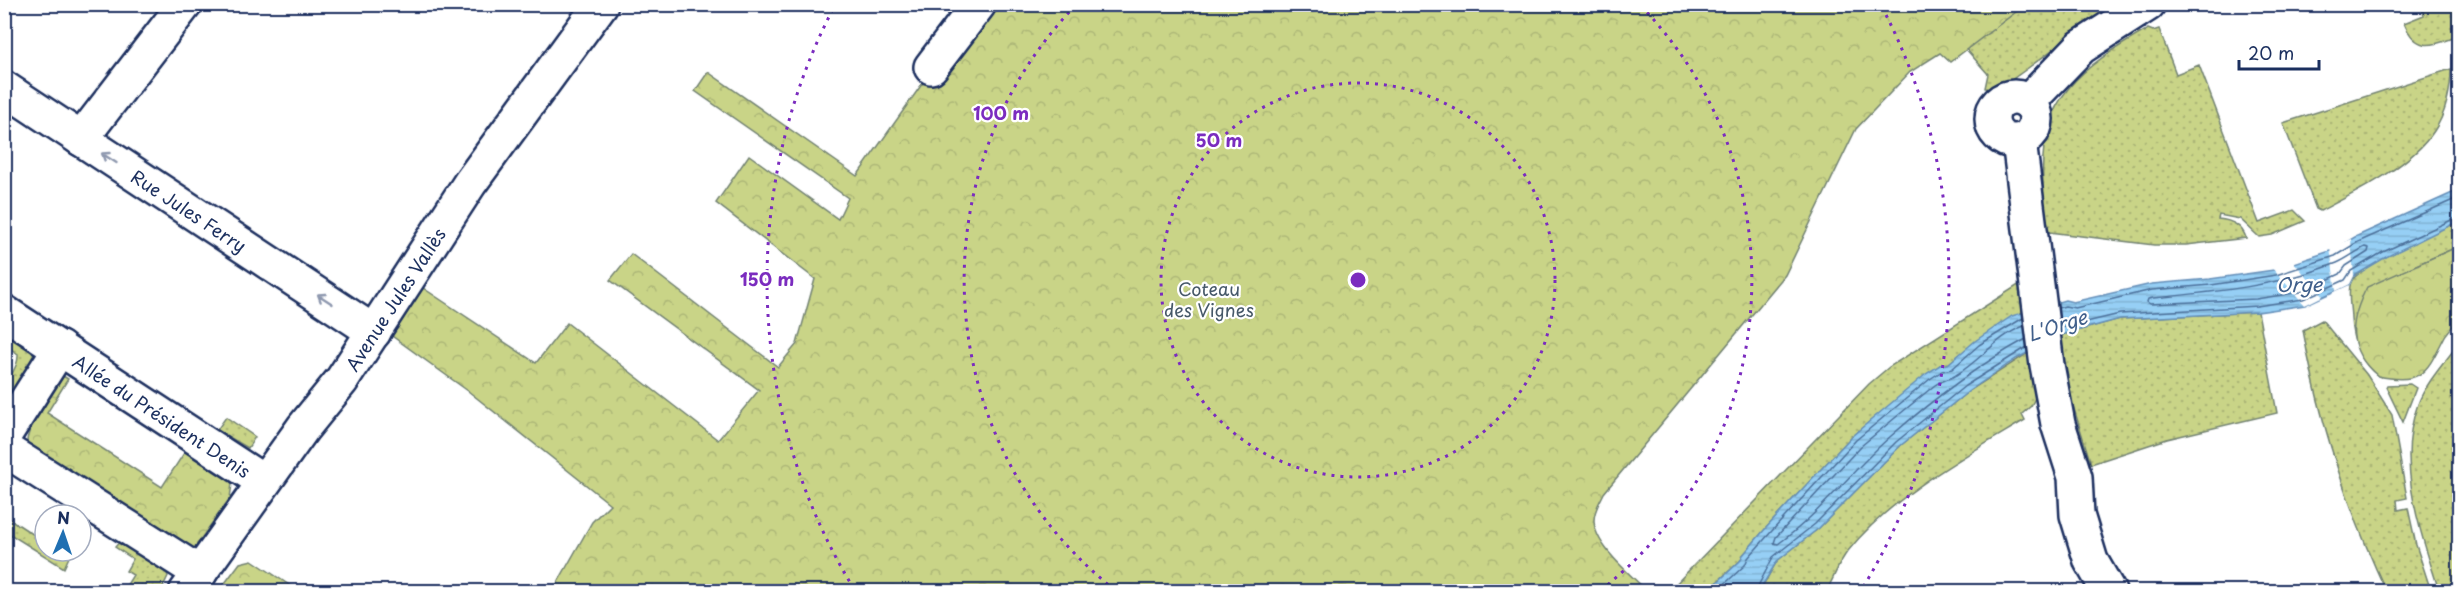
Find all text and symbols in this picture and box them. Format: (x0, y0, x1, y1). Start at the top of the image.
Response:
scale bar (2239, 33, 2318, 71)
text: 20 m (2248, 39, 2294, 66)
text: 100 m (973, 99, 1029, 126)
text: 50 m (1196, 126, 1242, 153)
one-way arrow (101, 151, 118, 164)
street label: Rue Jules Ferry (126, 162, 252, 258)
street label: Avenue Jules Vallès (338, 222, 451, 376)
text: 150 m (740, 265, 794, 292)
water label: Orge (2276, 269, 2323, 299)
centre of rings (1348, 270, 1368, 290)
park label: Coteau des Vignes (1164, 275, 1254, 323)
one-way arrow (317, 293, 334, 305)
water label: L'Orge (2023, 301, 2092, 349)
street label: Allée du Président Denis (68, 347, 256, 483)
north arrow (33, 503, 93, 563)
text: N (57, 505, 70, 529)

